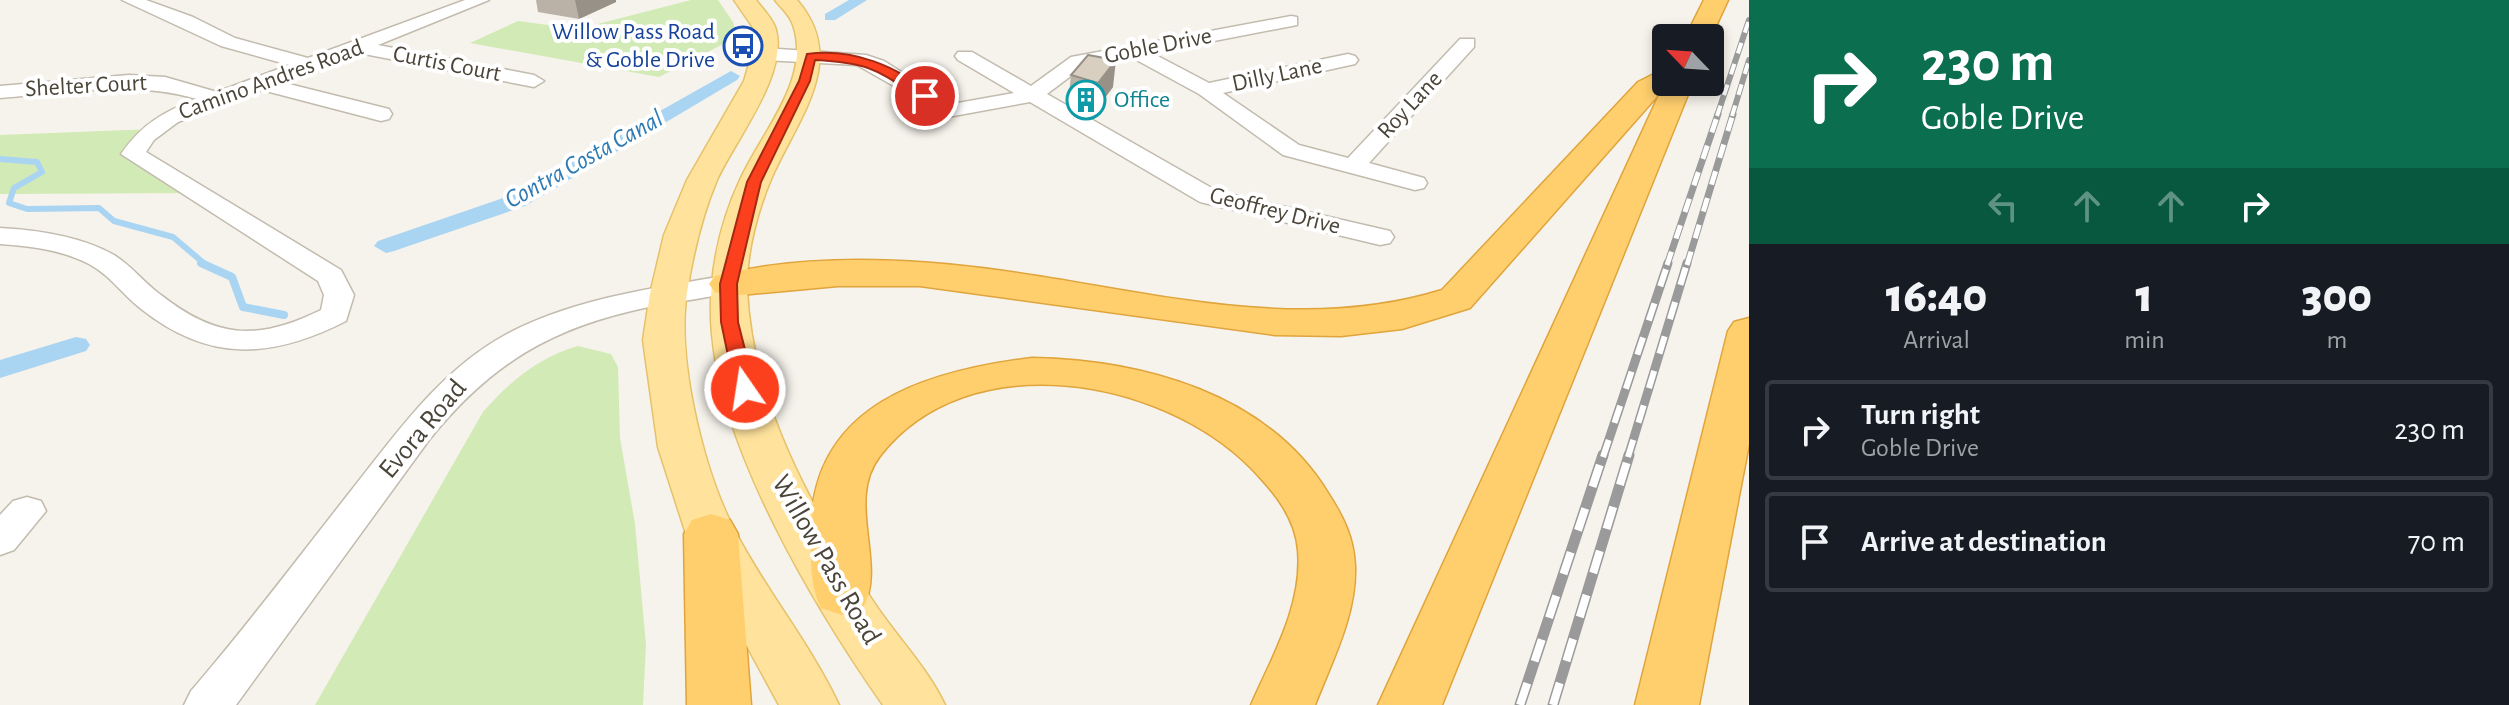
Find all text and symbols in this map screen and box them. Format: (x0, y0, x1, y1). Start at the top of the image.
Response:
place label: Willow Pass Road & Goble Drive (552, 20, 715, 72)
street label: Goble Drive (1102, 24, 1214, 68)
north arrow (1652, 24, 1724, 96)
map controls (1652, 24, 1724, 96)
bus stop icon: Willow Pass Road & Goble Drive (722, 25, 764, 67)
icon: right (1789, 32, 1893, 136)
street label: Camino Andres Road (176, 35, 366, 125)
text: 230 m (1921, 35, 2054, 91)
street label: Curtis Court (391, 42, 503, 86)
street label: Dilly Lane (1230, 54, 1324, 96)
pin (891, 62, 959, 130)
street label: Roy Lane (1373, 67, 1447, 143)
street label: Shelter Court (25, 71, 148, 101)
icon: arrive (903, 74, 947, 118)
building icon: Office (1065, 79, 1107, 121)
place label: Office (1114, 88, 1170, 112)
text: Goble Drive (1921, 100, 2084, 136)
water label: Contra Costa Canal (501, 105, 667, 213)
street label: Geoffrey Drive (1207, 183, 1343, 239)
icon: left (1981, 184, 2025, 228)
icon: ahead (2065, 184, 2109, 228)
icon: ahead (2149, 184, 2193, 228)
icon: right (2233, 184, 2277, 228)
text: 16:40 (1886, 273, 1987, 321)
text: 1 (2136, 273, 2153, 321)
text: 300 (2301, 273, 2372, 321)
text: Arrival (1903, 327, 1970, 353)
text: min (2124, 327, 2165, 353)
text: m (2326, 327, 2347, 353)
position arrow (703, 347, 787, 431)
street label: Evora Road (374, 374, 472, 484)
text: Turn right (1861, 400, 1980, 430)
icon: right (1793, 408, 1837, 452)
text: 230 m (2394, 415, 2465, 445)
text: Goble Drive (1861, 435, 1979, 461)
street label: Willow Pass Road (766, 471, 886, 649)
icon: arrive (1793, 520, 1837, 564)
text: Arrive at destination (1861, 527, 2107, 557)
text: 70 m (2408, 527, 2465, 557)

